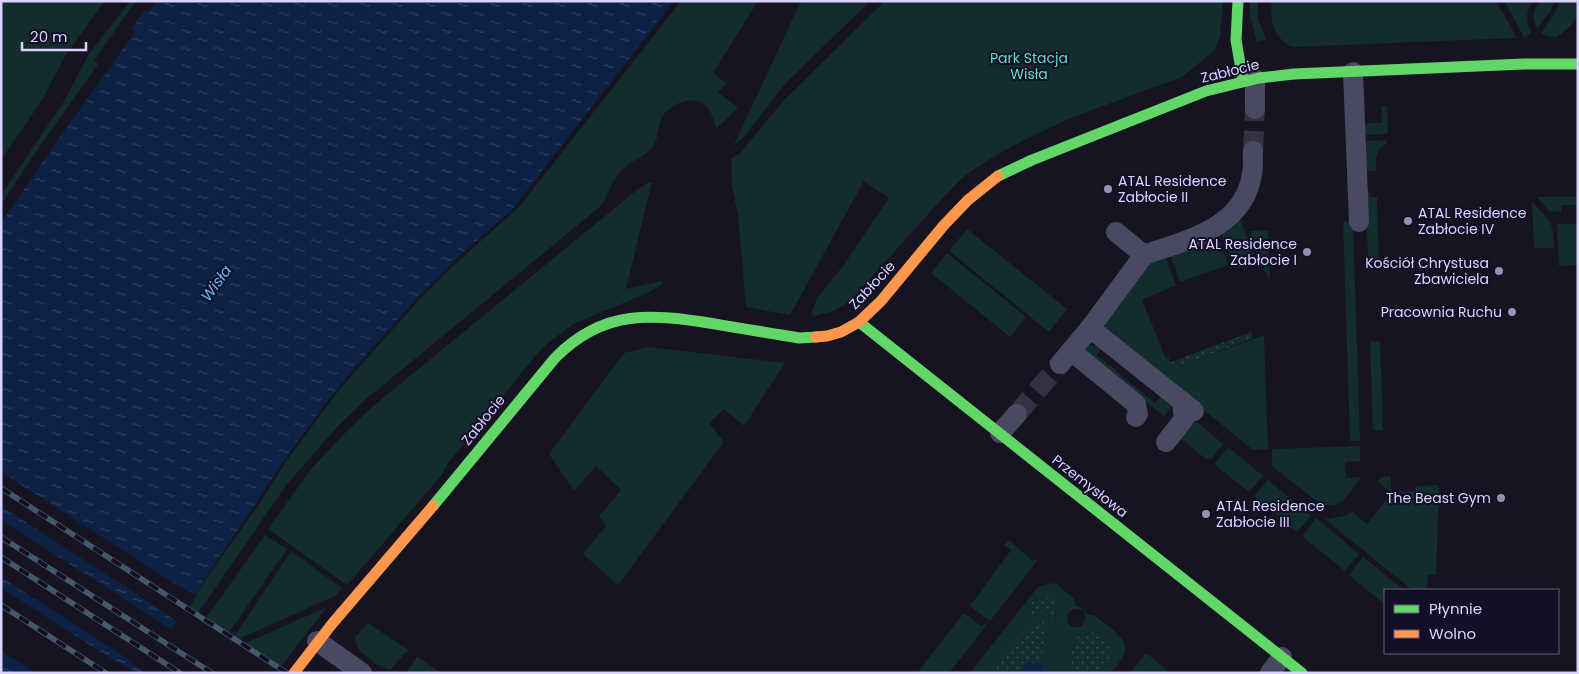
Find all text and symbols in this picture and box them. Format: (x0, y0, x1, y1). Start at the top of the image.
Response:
scale bar (22, 20, 86, 52)
text: 20 m (30, 26, 68, 47)
park label: Park Stacja Wisła (990, 48, 1068, 84)
street label: Zabłocie (1199, 54, 1262, 88)
place label: ATAL Residence Zabłocie II (1118, 171, 1227, 207)
marker: ATAL Residence Zabłocie II (1102, 183, 1114, 195)
place label: ATAL Residence Zabłocie IV (1418, 203, 1527, 239)
marker: ATAL Residence Zabłocie IV (1402, 215, 1414, 227)
place label: ATAL Residence Zabłocie I (1189, 234, 1297, 270)
marker: ATAL Residence Zabłocie I (1301, 246, 1313, 258)
place label: Kościół Chrystusa Zbawiciela (1365, 253, 1489, 289)
street label: Zabłocie (844, 256, 900, 314)
water label: Wisła (196, 261, 236, 305)
marker: Kościół Chrystusa Zbawiciela (1493, 265, 1505, 277)
place label: Pracownia Ruchu (1381, 302, 1502, 322)
marker: Pracownia Ruchu (1506, 306, 1518, 318)
street label: Zabłocie (456, 390, 510, 449)
street label: Przemysłowa (1048, 450, 1132, 522)
place label: The Beast Gym (1386, 488, 1491, 508)
marker: The Beast Gym (1495, 492, 1507, 504)
place label: ATAL Residence Zabłocie III (1216, 496, 1325, 532)
marker: ATAL Residence Zabłocie III (1200, 508, 1212, 520)
legend (1384, 589, 1559, 654)
text: Płynnie (1429, 598, 1482, 619)
text: Wolno (1429, 623, 1476, 644)

